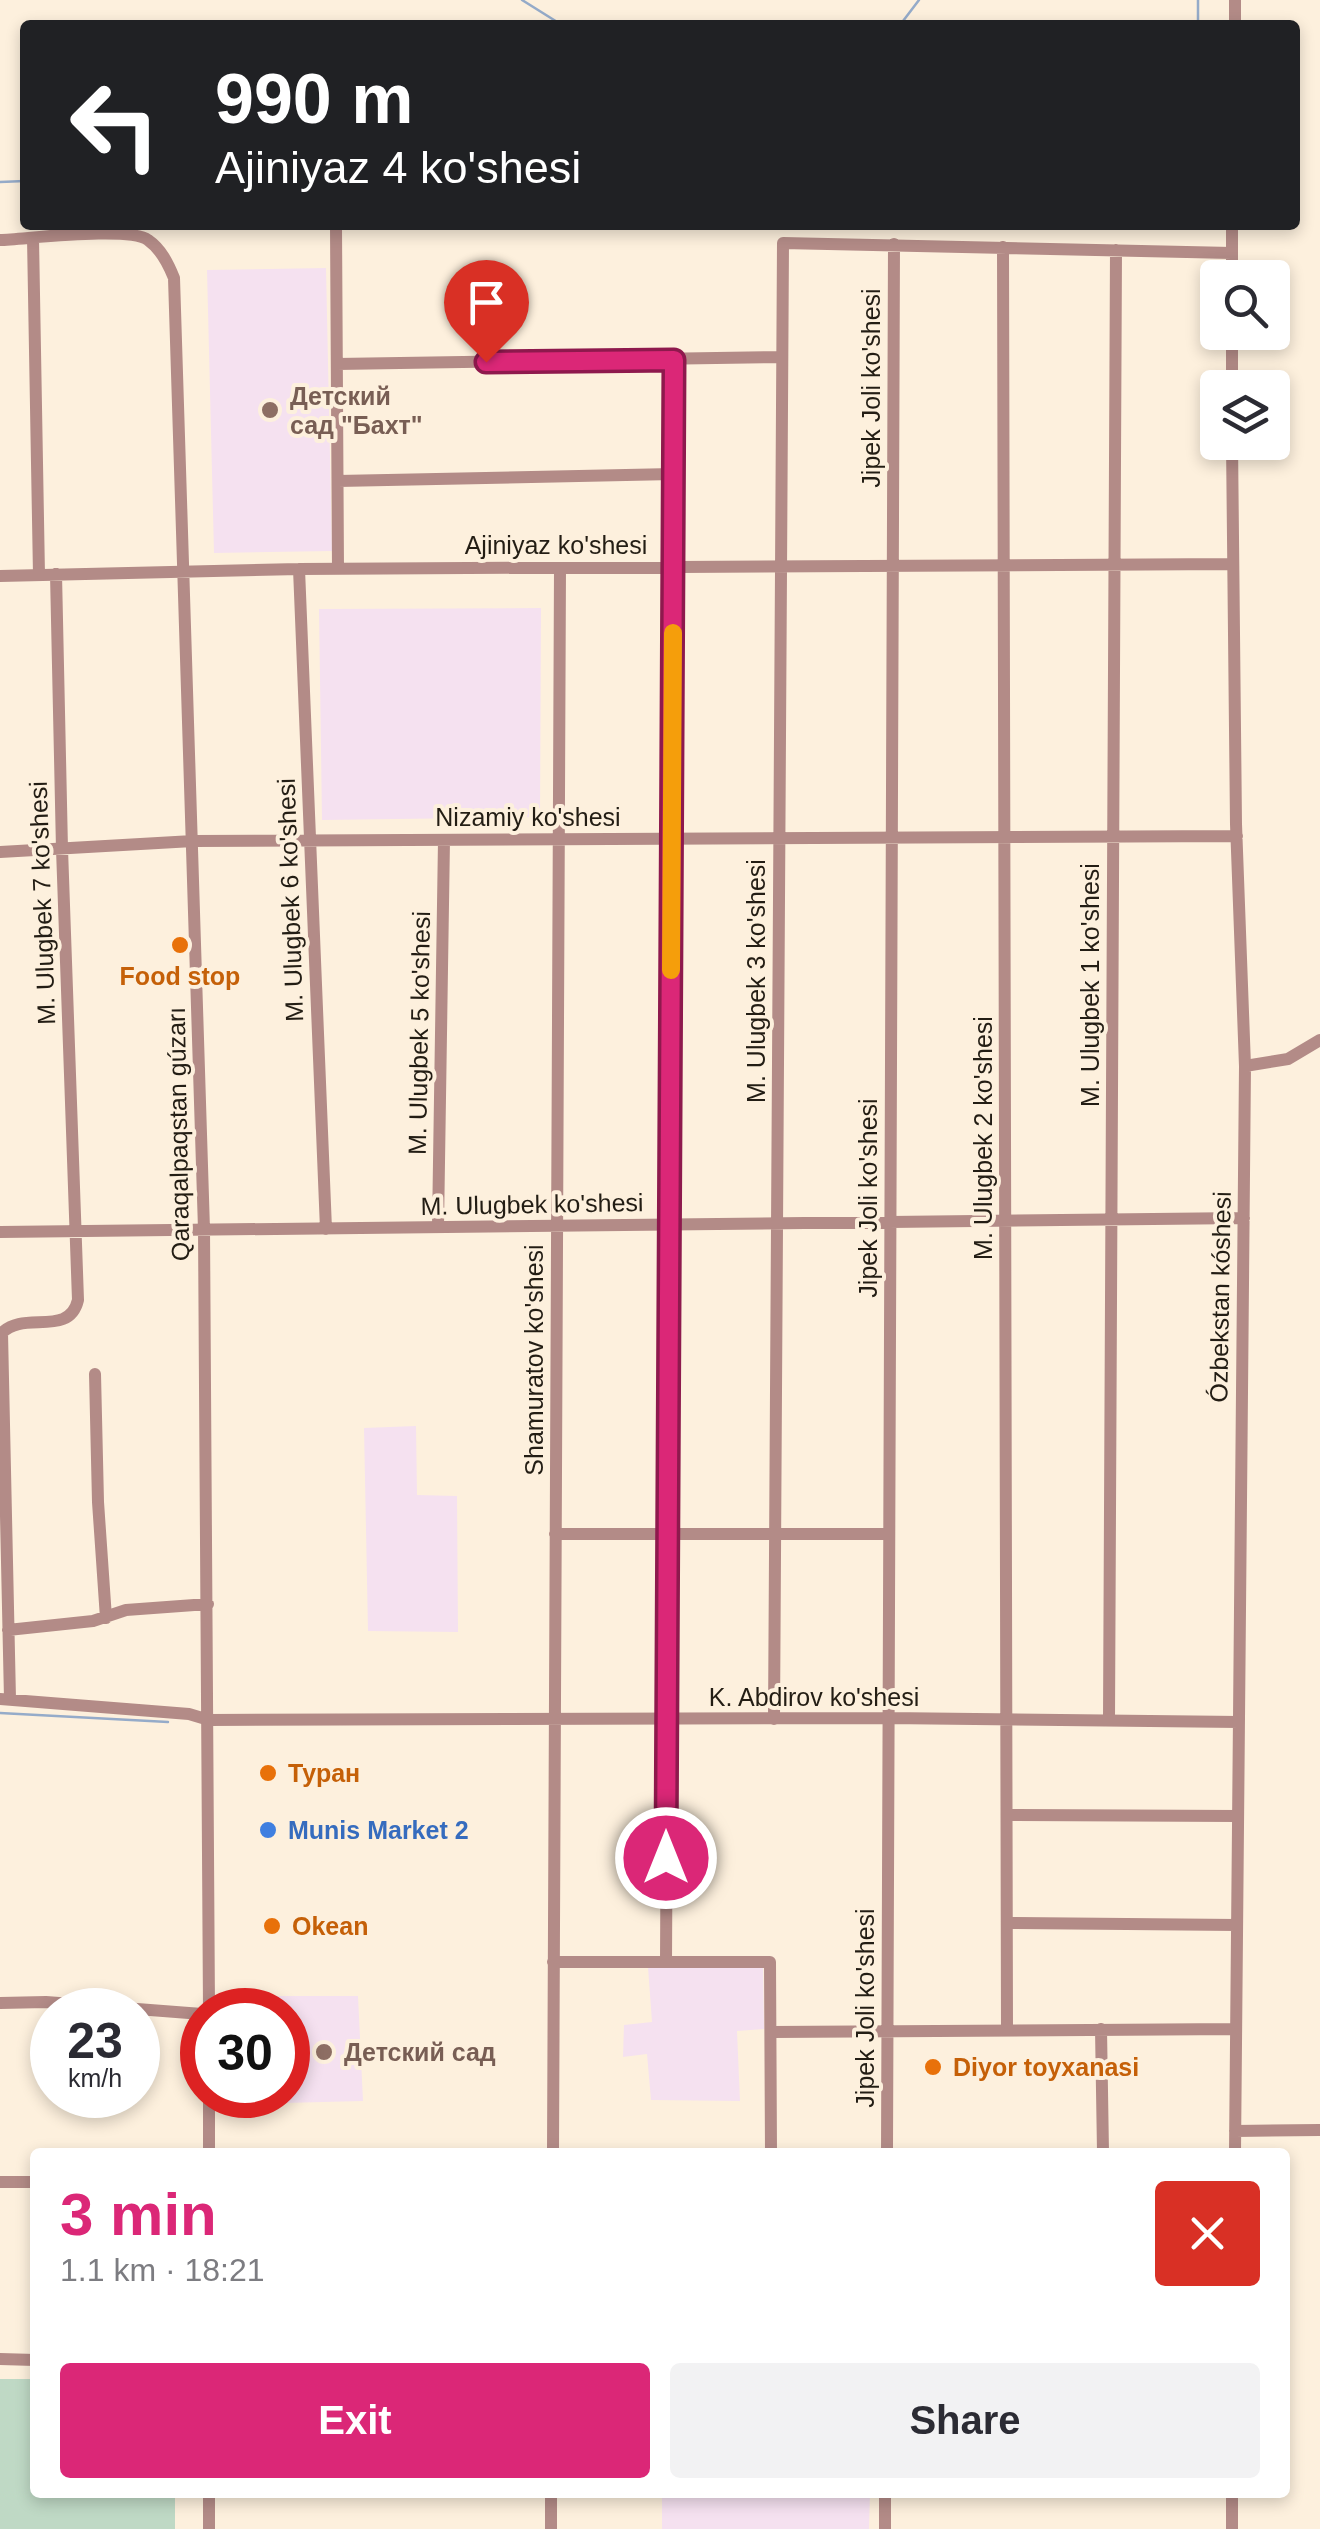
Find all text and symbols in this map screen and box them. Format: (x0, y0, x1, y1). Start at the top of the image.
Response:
icon: left (50, 60, 180, 190)
text: 990 m (215, 60, 413, 138)
text: Ajiniyaz 4 ko'shesi (215, 142, 581, 193)
pin (444, 260, 529, 363)
map controls (1200, 260, 1290, 460)
button: search (1200, 260, 1290, 350)
icon: arrive (459, 275, 514, 330)
street label: Jipek Joli ko'shesi (857, 288, 885, 488)
button: layers (1200, 370, 1290, 460)
place label: Детский сад "Бахт" (290, 382, 423, 439)
marker: Детский сад "Бахт" (259, 399, 281, 421)
street label: Ajiniyaz ko'shesi (465, 531, 647, 559)
street label: M. Ulugbek 6 ko'shesi (272, 778, 308, 1022)
street label: M. Ulugbek 7 ko'shesi (24, 781, 60, 1025)
street label: Nizamiy ko'shesi (435, 803, 621, 831)
street label: M. Ulugbek 3 ko'shesi (742, 859, 770, 1103)
street label: M. Ulugbek 1 ko'shesi (1076, 863, 1104, 1107)
street label: M. Ulugbek 5 ko'shesi (403, 911, 435, 1155)
marker: Food stop (169, 934, 191, 956)
place label: Food stop (120, 962, 240, 990)
street label: Qaraqalpaqstan gúzarı (162, 1007, 194, 1261)
street label: M. Ulugbek 2 ko'shesi (969, 1016, 997, 1260)
street label: Jipek Joli ko'shesi (854, 1098, 882, 1298)
street label: M. Ulugbek ko'shesi (420, 1188, 644, 1220)
street label: Ózbekstan kóshesi (1204, 1191, 1236, 1403)
street label: Shamuratov ko'shesi (520, 1244, 548, 1476)
street label: K. Abdirov ko'shesi (709, 1683, 919, 1711)
place label: Туран (288, 1759, 360, 1787)
marker: Туран (257, 1762, 279, 1784)
position arrow (614, 1806, 718, 1910)
place label: Munis Market 2 (288, 1816, 469, 1844)
marker: Munis Market 2 (257, 1819, 279, 1841)
street label: Jipek Joli ko'shesi (851, 1908, 879, 2108)
place label: Okean (292, 1912, 368, 1940)
marker: Okean (261, 1915, 283, 1937)
speed limit sign: 30 (180, 1988, 310, 2118)
text: 23 (67, 2013, 123, 2069)
place label: Детский сад (344, 2038, 496, 2066)
marker: Детский сад (313, 2041, 335, 2063)
place label: Diyor toyxanasi (953, 2053, 1139, 2081)
marker: Diyor toyxanasi (922, 2056, 944, 2078)
text: km/h (68, 2064, 122, 2092)
text: 3 min (60, 2181, 217, 2248)
button: close (1155, 2181, 1260, 2286)
text: 1.1 km · 18:21 (60, 2252, 265, 2288)
button: Exit (60, 2363, 650, 2478)
button: Share (670, 2363, 1260, 2478)

